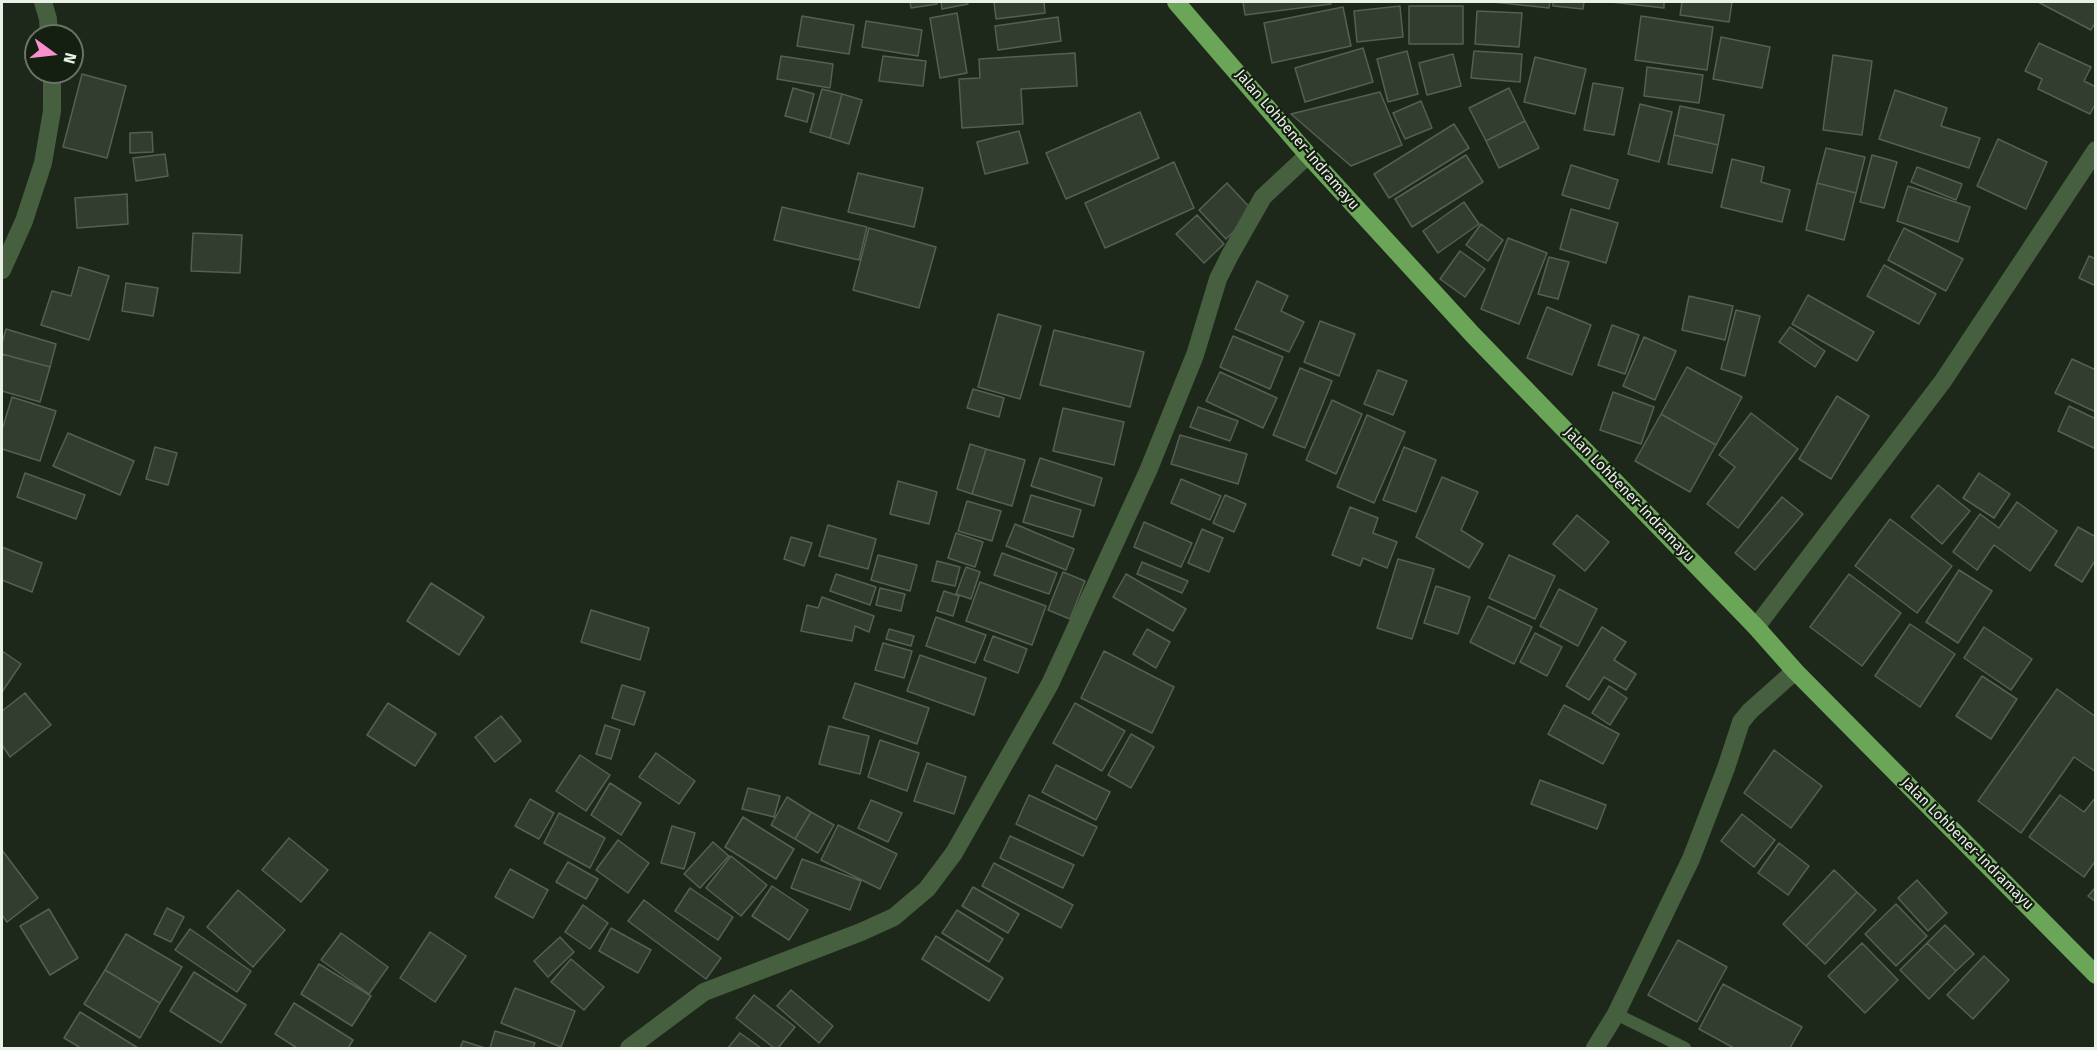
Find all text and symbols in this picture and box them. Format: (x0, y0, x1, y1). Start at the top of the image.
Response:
north arrow (24, 24, 84, 84)
text: N (59, 51, 80, 66)
street label: Jalan Lohbener-Indramayu (1231, 66, 1363, 214)
street label: Jalan Lohbener-Indramayu (1560, 424, 1698, 566)
street label: Jalan Lohbener-Indramayu (1897, 774, 2037, 914)

